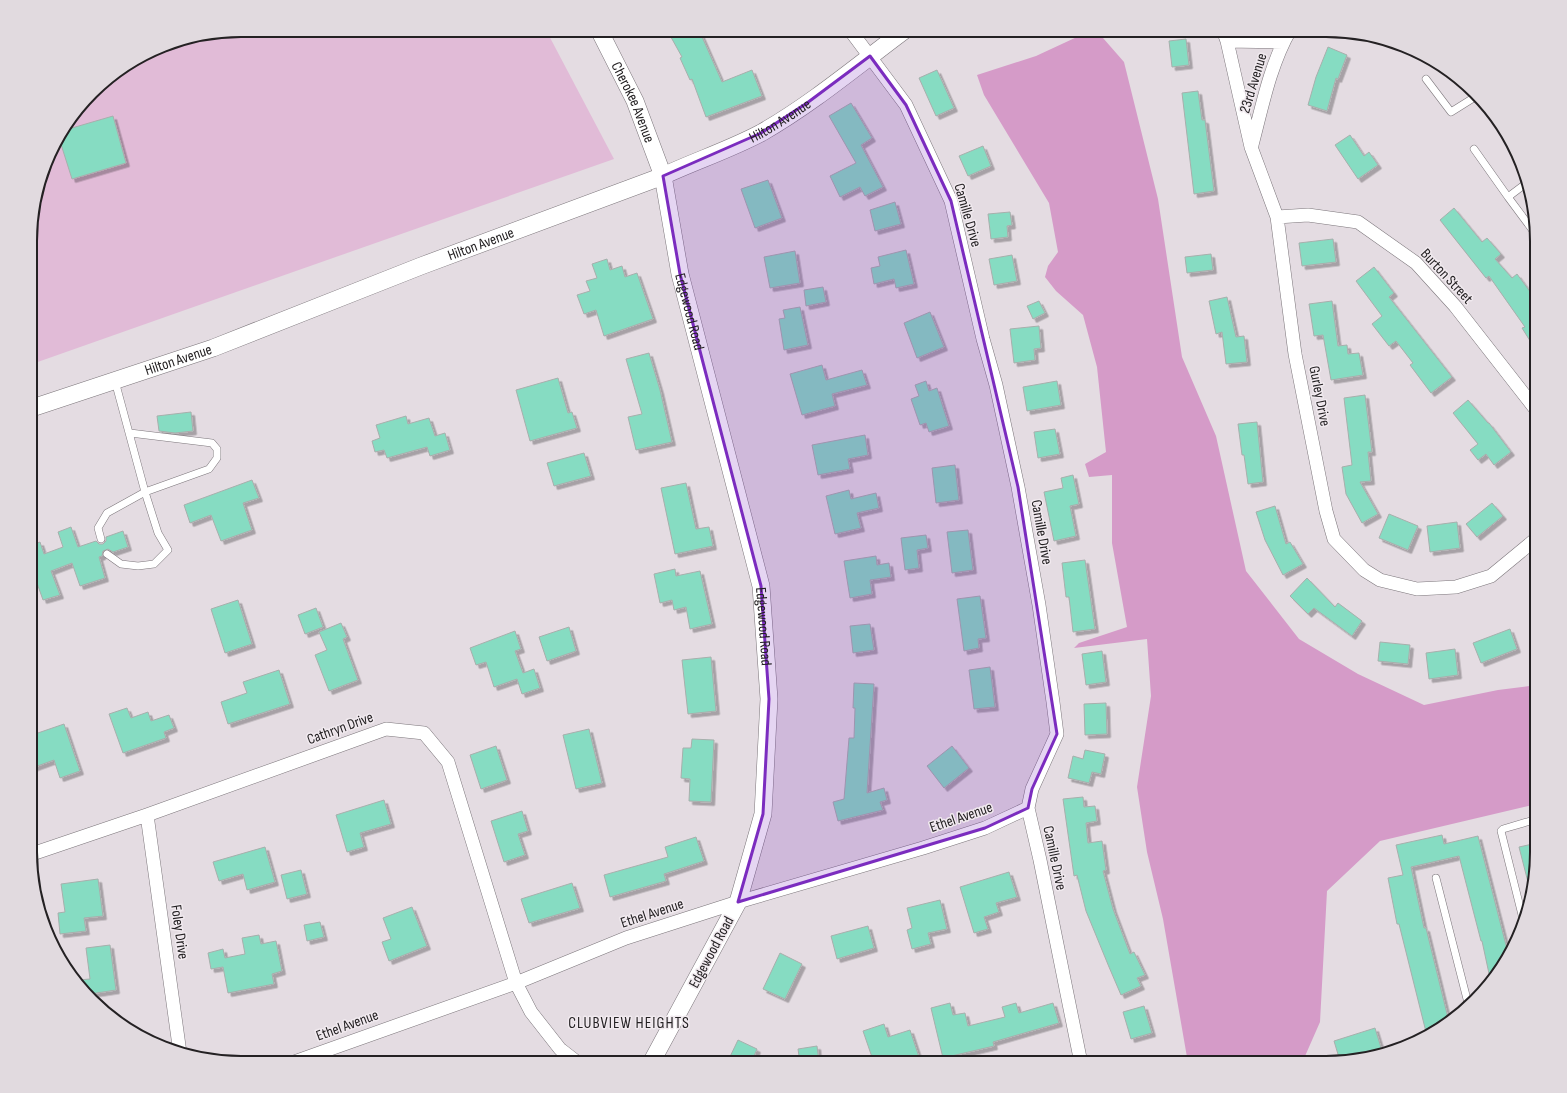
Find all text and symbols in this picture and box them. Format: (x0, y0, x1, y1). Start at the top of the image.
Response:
street label: 23rd Avenue (1235, 51, 1272, 116)
street label: Cherokee Avenue (607, 59, 659, 145)
street label: Hilton Avenue (746, 95, 815, 148)
street label: Camille Drive (949, 181, 986, 249)
street label: Hilton Avenue (445, 223, 517, 265)
street label: Burton Street (1416, 245, 1477, 308)
street label: Edgewood Road (670, 271, 708, 352)
street label: Hilton Avenue (142, 340, 214, 380)
street label: Gurley Drive (1304, 364, 1335, 428)
street label: Camille Drive (1026, 498, 1057, 566)
street label: Edgewood Road (751, 586, 776, 666)
street label: Cathryn Drive (304, 708, 376, 749)
street label: Ethel Avenue (927, 798, 995, 837)
street label: Camille Drive (1038, 824, 1071, 892)
street label: Ethel Avenue (618, 894, 686, 933)
street label: Foley Drive (166, 904, 193, 961)
street label: Edgewood Road (685, 913, 738, 991)
street label: Ethel Avenue (313, 1005, 381, 1046)
district label: CLUBVIEW HEIGHTS (568, 1014, 690, 1033)

